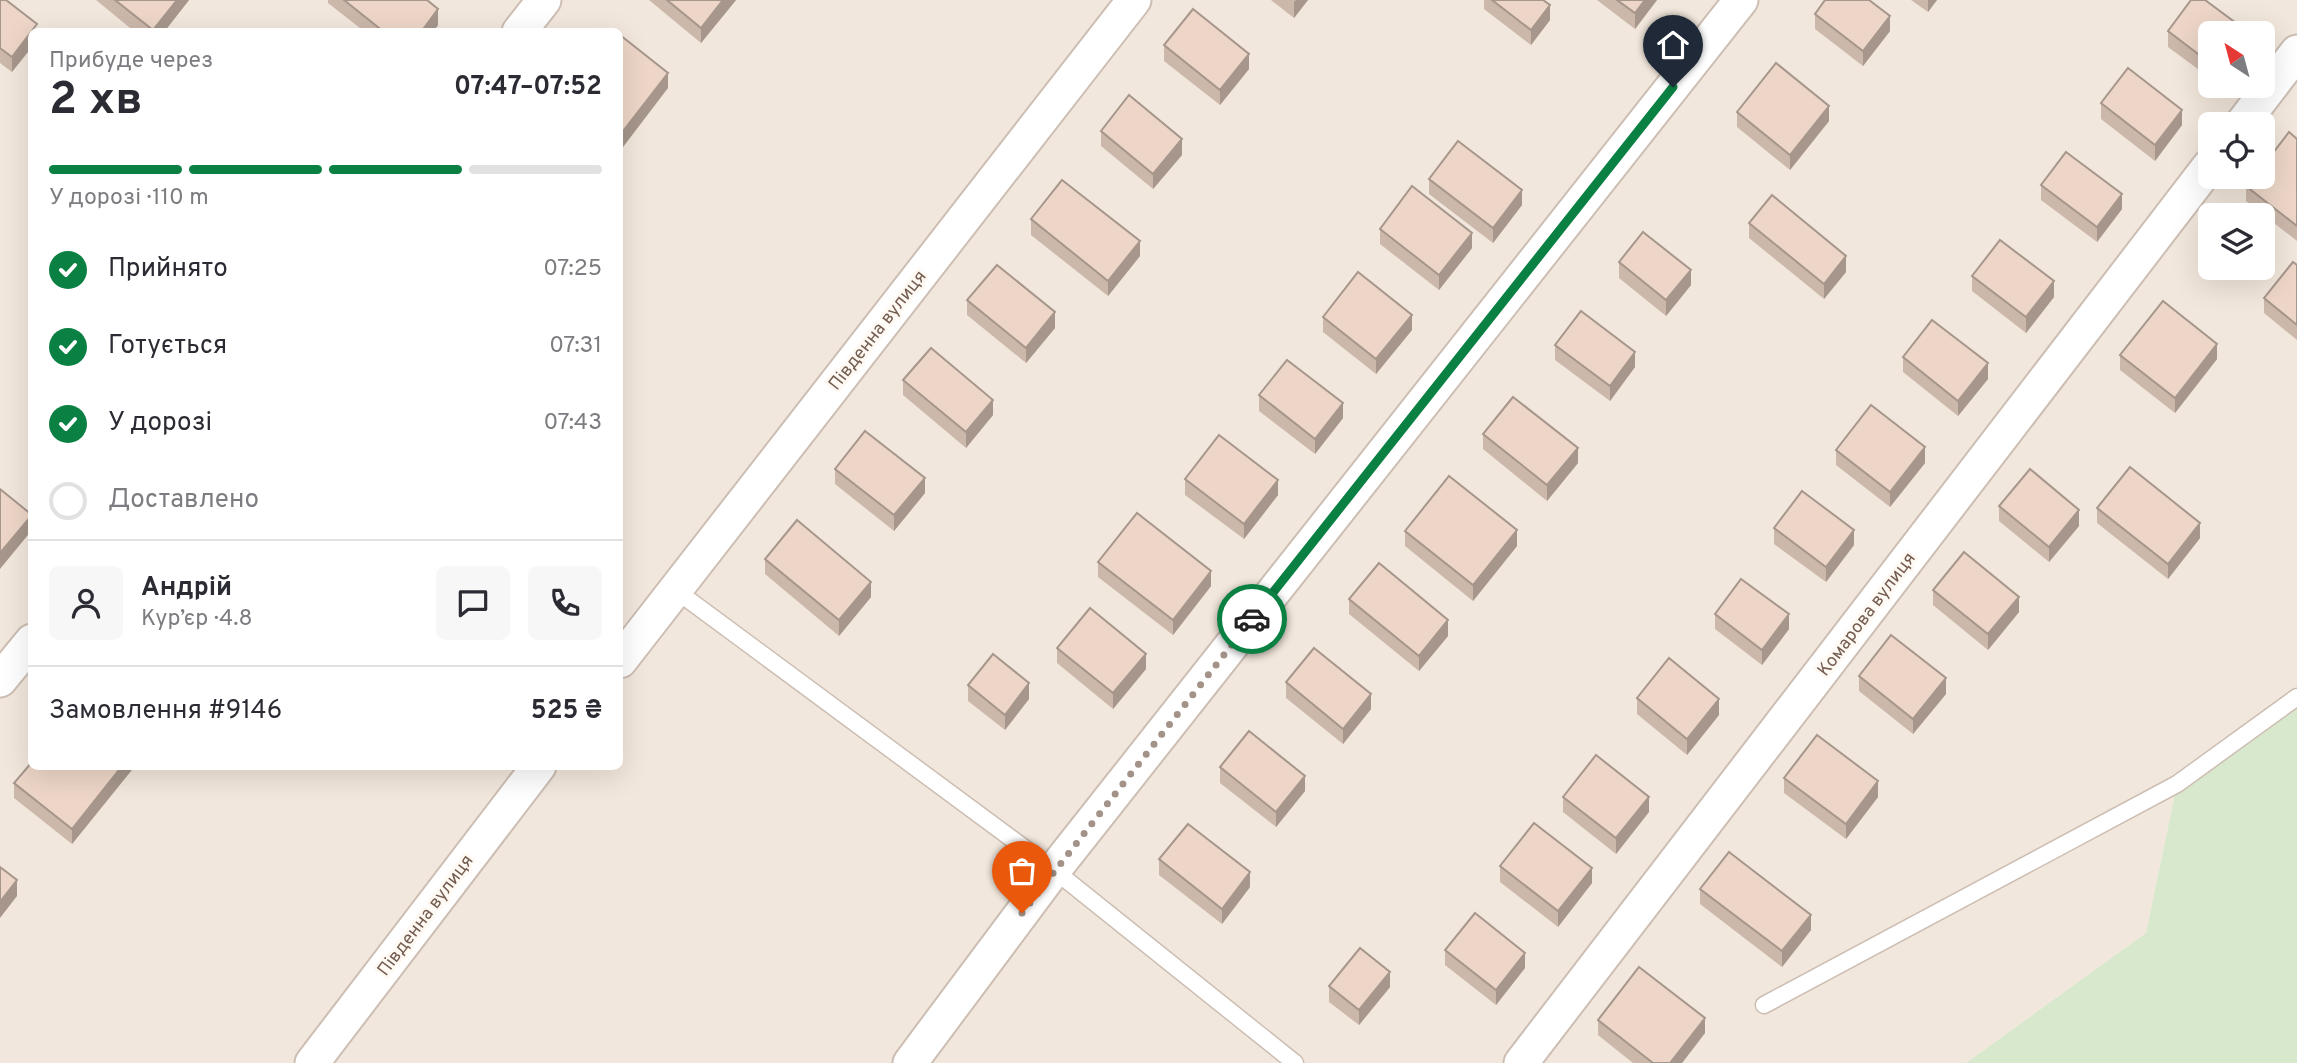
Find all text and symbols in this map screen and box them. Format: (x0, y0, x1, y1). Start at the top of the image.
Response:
pin (1643, 15, 1703, 87)
north arrow (2198, 21, 2275, 98)
map controls (2198, 21, 2275, 280)
icon: home (1654, 26, 1692, 64)
text: Прибуде через (49, 47, 213, 76)
text: 07:47–07:52 (454, 71, 602, 104)
text: 2 хв (49, 72, 143, 131)
button: locate (2198, 112, 2275, 189)
text: У дорозі · 110 m (49, 184, 209, 213)
button: layers (2198, 203, 2275, 280)
icon: check (49, 251, 87, 289)
text: Прийнято (108, 253, 228, 286)
text: 07:25 (543, 255, 602, 284)
street label: Південна вулиця (824, 266, 932, 396)
icon: check (49, 328, 87, 366)
text: Готується (108, 330, 227, 363)
text: 07:31 (549, 332, 602, 361)
icon: check (49, 405, 87, 443)
text: У дорозі (108, 407, 212, 440)
text: 07:43 (544, 409, 602, 438)
text: Доставлено (108, 484, 259, 517)
street label: Комарова вулиця (1813, 548, 1921, 682)
button: person (49, 566, 123, 640)
button: chat (436, 566, 510, 640)
button: phone (528, 566, 602, 640)
text: Андрій (141, 572, 232, 605)
courier (1217, 584, 1287, 654)
icon: car (1233, 600, 1271, 638)
text: Кур’єр · 4.8 (141, 605, 253, 634)
text: Замовлення #9146 (49, 695, 282, 728)
text: 525 ₴ (531, 695, 602, 728)
pin (992, 841, 1052, 913)
street label: Південна вулиця (373, 851, 479, 981)
icon: bag (1003, 852, 1041, 890)

